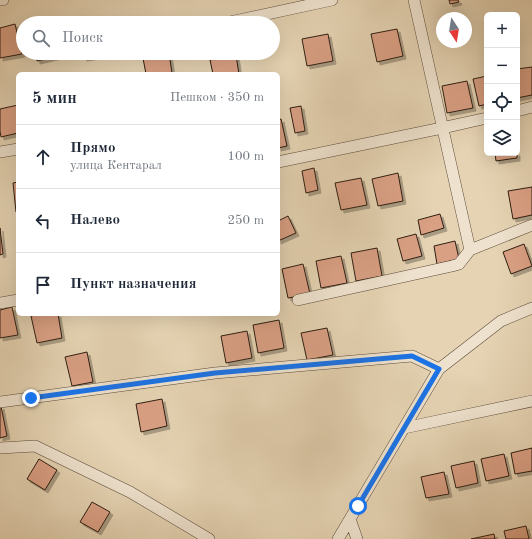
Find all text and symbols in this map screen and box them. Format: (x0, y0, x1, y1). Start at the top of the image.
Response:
north arrow (436, 12, 472, 48)
map controls (484, 12, 520, 156)
button: + (484, 12, 520, 48)
search box (16, 16, 280, 60)
icon: search (30, 27, 52, 49)
text: Поиск (62, 31, 103, 46)
button: − (484, 48, 520, 84)
button: locate (484, 84, 520, 120)
text: 5 мин (32, 90, 77, 107)
text: Пешком · 350 m (170, 91, 264, 104)
button: layers (484, 120, 520, 156)
text: Прямо (70, 141, 116, 156)
icon: ahead (32, 146, 54, 168)
text: 100 m (227, 150, 264, 163)
text: улица Кентарал (70, 159, 162, 172)
icon: left (32, 210, 54, 232)
text: Налево (70, 213, 120, 228)
text: 250 m (227, 214, 264, 227)
icon: arrive (32, 274, 54, 296)
text: Пункт назначения (70, 277, 197, 292)
route end (22, 389, 40, 407)
route start (349, 497, 367, 515)

